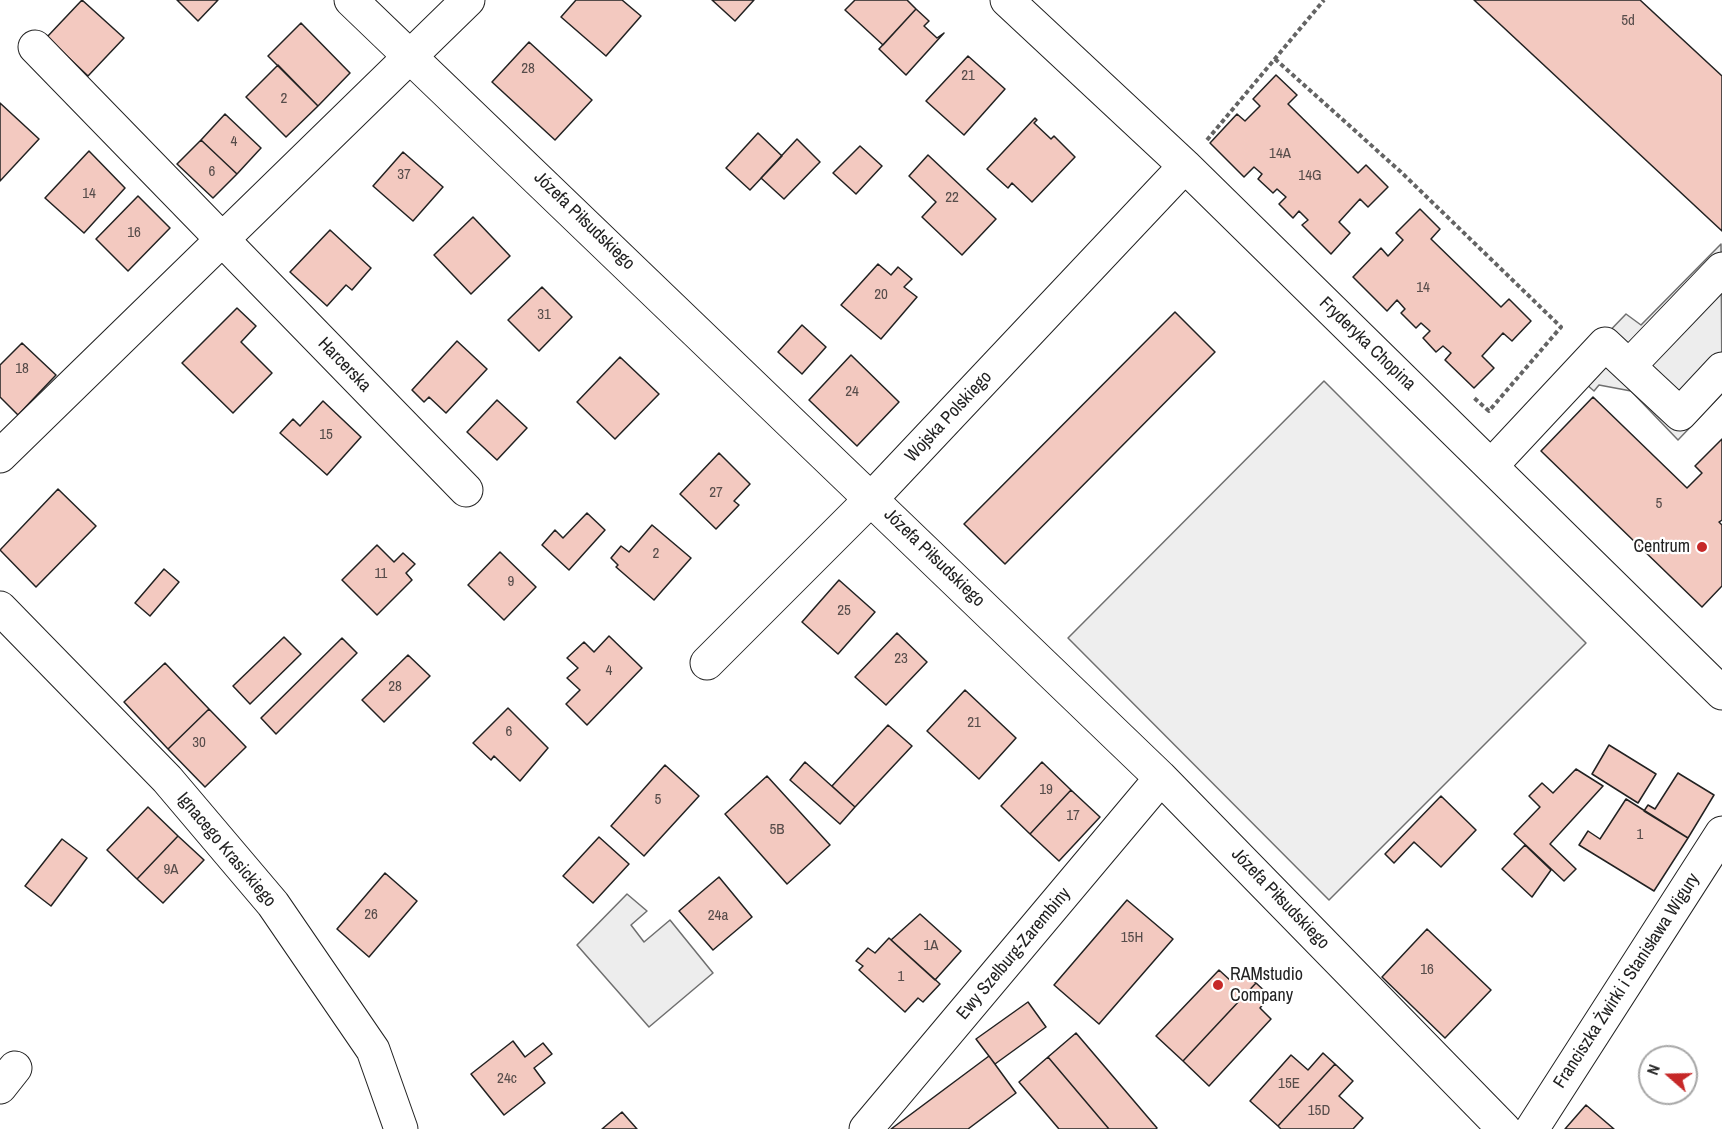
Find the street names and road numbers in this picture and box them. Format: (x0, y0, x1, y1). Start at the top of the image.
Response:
street label: Józefa Piłsudskiego (529, 167, 639, 275)
street label: Fryderyka Chopina (1314, 293, 1420, 395)
street label: Harcerska (313, 333, 375, 397)
street label: Wojska Polskiego (901, 367, 997, 467)
street label: Józefa Piłsudskiego (879, 504, 989, 612)
street label: Ignacego Krasickiego (172, 788, 280, 912)
street label: Józefa Piłsudskiego (1226, 844, 1334, 954)
street label: Franciszka Żwirki i Stanisława Wigury (1549, 870, 1705, 1092)
street label: Ewy Szelburg-Zarembiny (952, 884, 1076, 1024)

